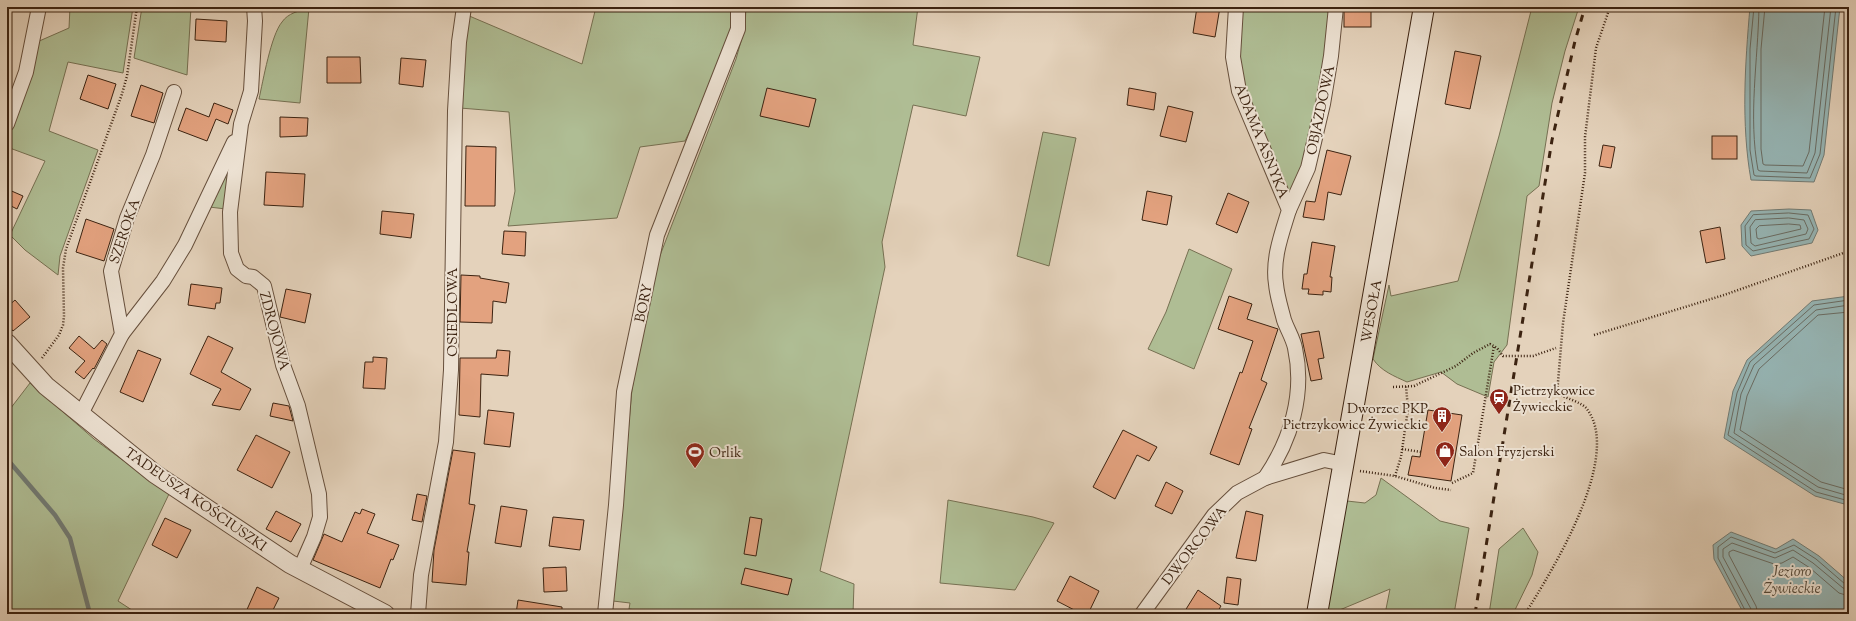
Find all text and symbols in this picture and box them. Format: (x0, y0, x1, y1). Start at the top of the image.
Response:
street label: OBJAZDOWA (1303, 63, 1341, 157)
street label: ADAMA ASNYKA (1228, 81, 1293, 203)
street label: SZEROKA (105, 196, 147, 267)
street label: OSIEDLOWA (444, 267, 464, 357)
street label: WESOŁA (1358, 277, 1388, 345)
street label: BORY (631, 282, 659, 325)
street label: ZDROJOWA (253, 290, 293, 374)
place label: Pietrzykowice Żywieckie (1513, 382, 1595, 418)
station icon: Pietrzykowice Żywieckie (1488, 387, 1510, 415)
place label: Dworzec PKP Pietrzykowice Żywieckie (1283, 400, 1428, 436)
building icon: Dworzec PKP Pietrzykowice Żywieckie (1431, 405, 1453, 433)
shop icon: Salon Fryzjerski (1434, 440, 1456, 468)
sports icon: Orlik (684, 441, 706, 469)
place label: Salon Fryzjerski (1459, 443, 1554, 463)
street label: TADEUSZA KOŚCIUSZKI (120, 444, 270, 558)
place label: Orlik (709, 444, 742, 464)
street label: DWORCOWA (1158, 502, 1233, 590)
water label: Jezioro Żywieckie (1764, 562, 1820, 600)

